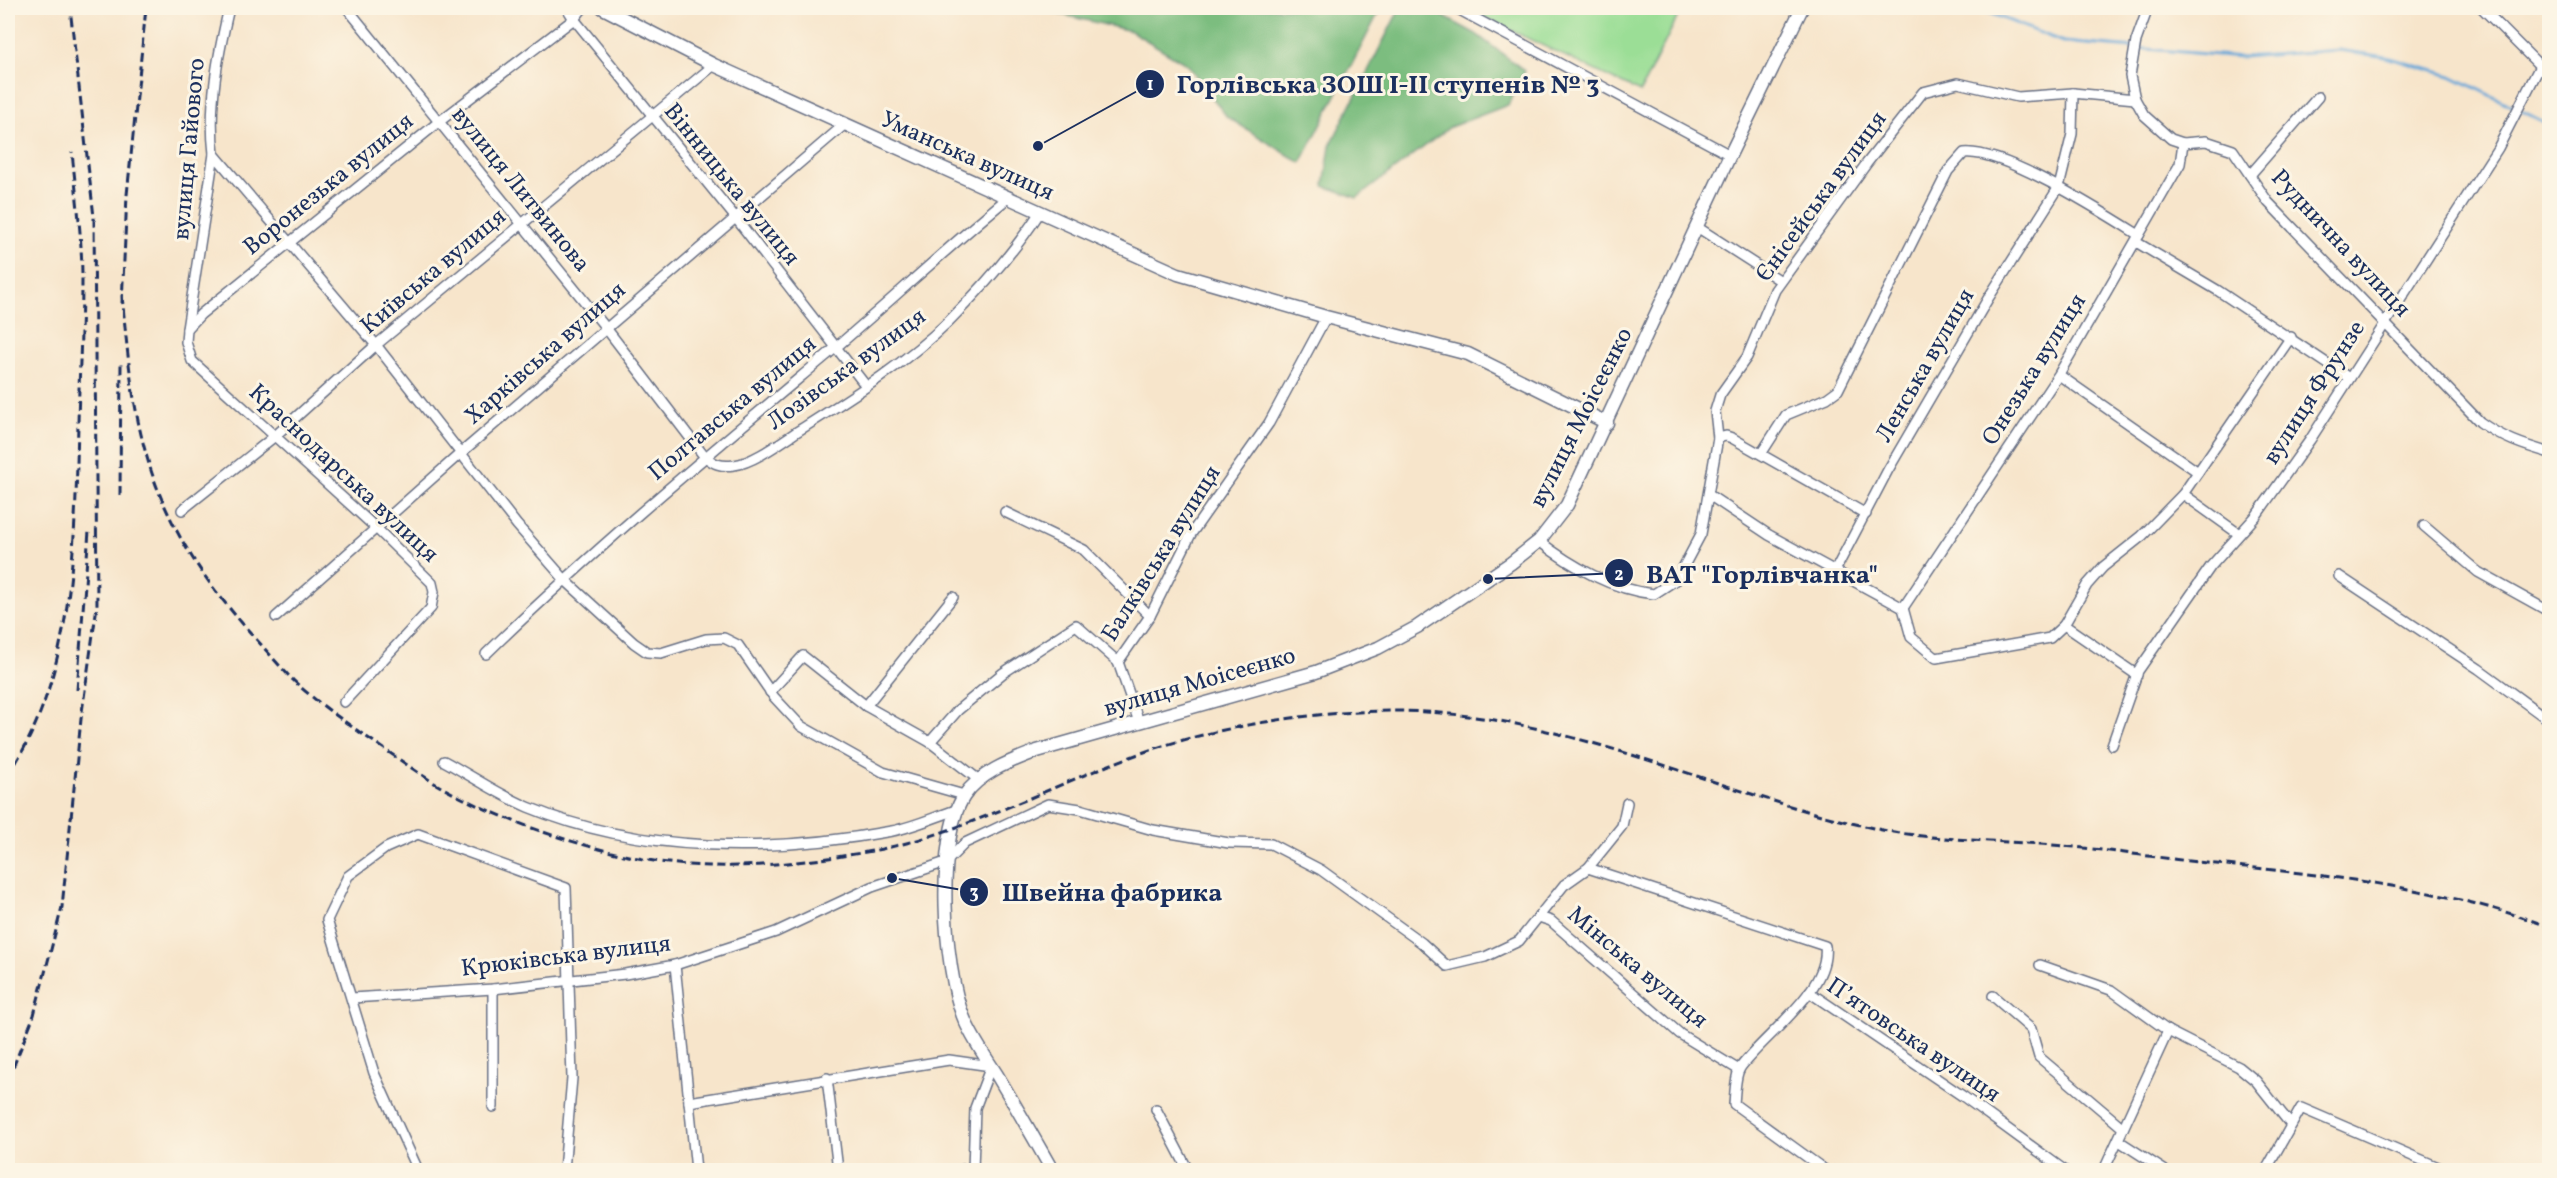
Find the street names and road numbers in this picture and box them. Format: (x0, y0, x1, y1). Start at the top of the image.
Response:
street label: вулиця Гайового (165, 57, 215, 241)
street label: Вінницька вулиця (655, 96, 807, 274)
street label: вулиця Литвинова (442, 100, 598, 280)
street label: Уманська вулиця (875, 104, 1059, 210)
street label: Єнісейська вулиця (1748, 105, 1896, 289)
street label: Воронезька вулиця (237, 106, 421, 264)
street label: Руднична вулиця (2262, 162, 2418, 326)
street label: Київська вулиця (354, 201, 514, 343)
street label: Харківська вулиця (458, 274, 634, 434)
street label: Ленська вулиця (1868, 283, 1984, 449)
street label: Онезька вулиця (1975, 287, 2095, 453)
street label: Лозівська вулиця (760, 301, 934, 439)
street label: вулиця Фрунзе (2256, 314, 2374, 472)
street label: вулиця Моісеєнко (1522, 322, 1642, 514)
street label: Полтавська вулиця (642, 328, 824, 490)
street label: Краснодарська вулиця (240, 377, 446, 571)
street label: Балківська вулиця (1094, 459, 1230, 649)
street label: вулиця Моісеєнко (1100, 639, 1300, 727)
street label: Мінська вулиця (1559, 899, 1715, 1037)
street label: Крюківська вулиця (459, 927, 673, 987)
street label: П’ятовська вулиця (1819, 970, 2007, 1112)

